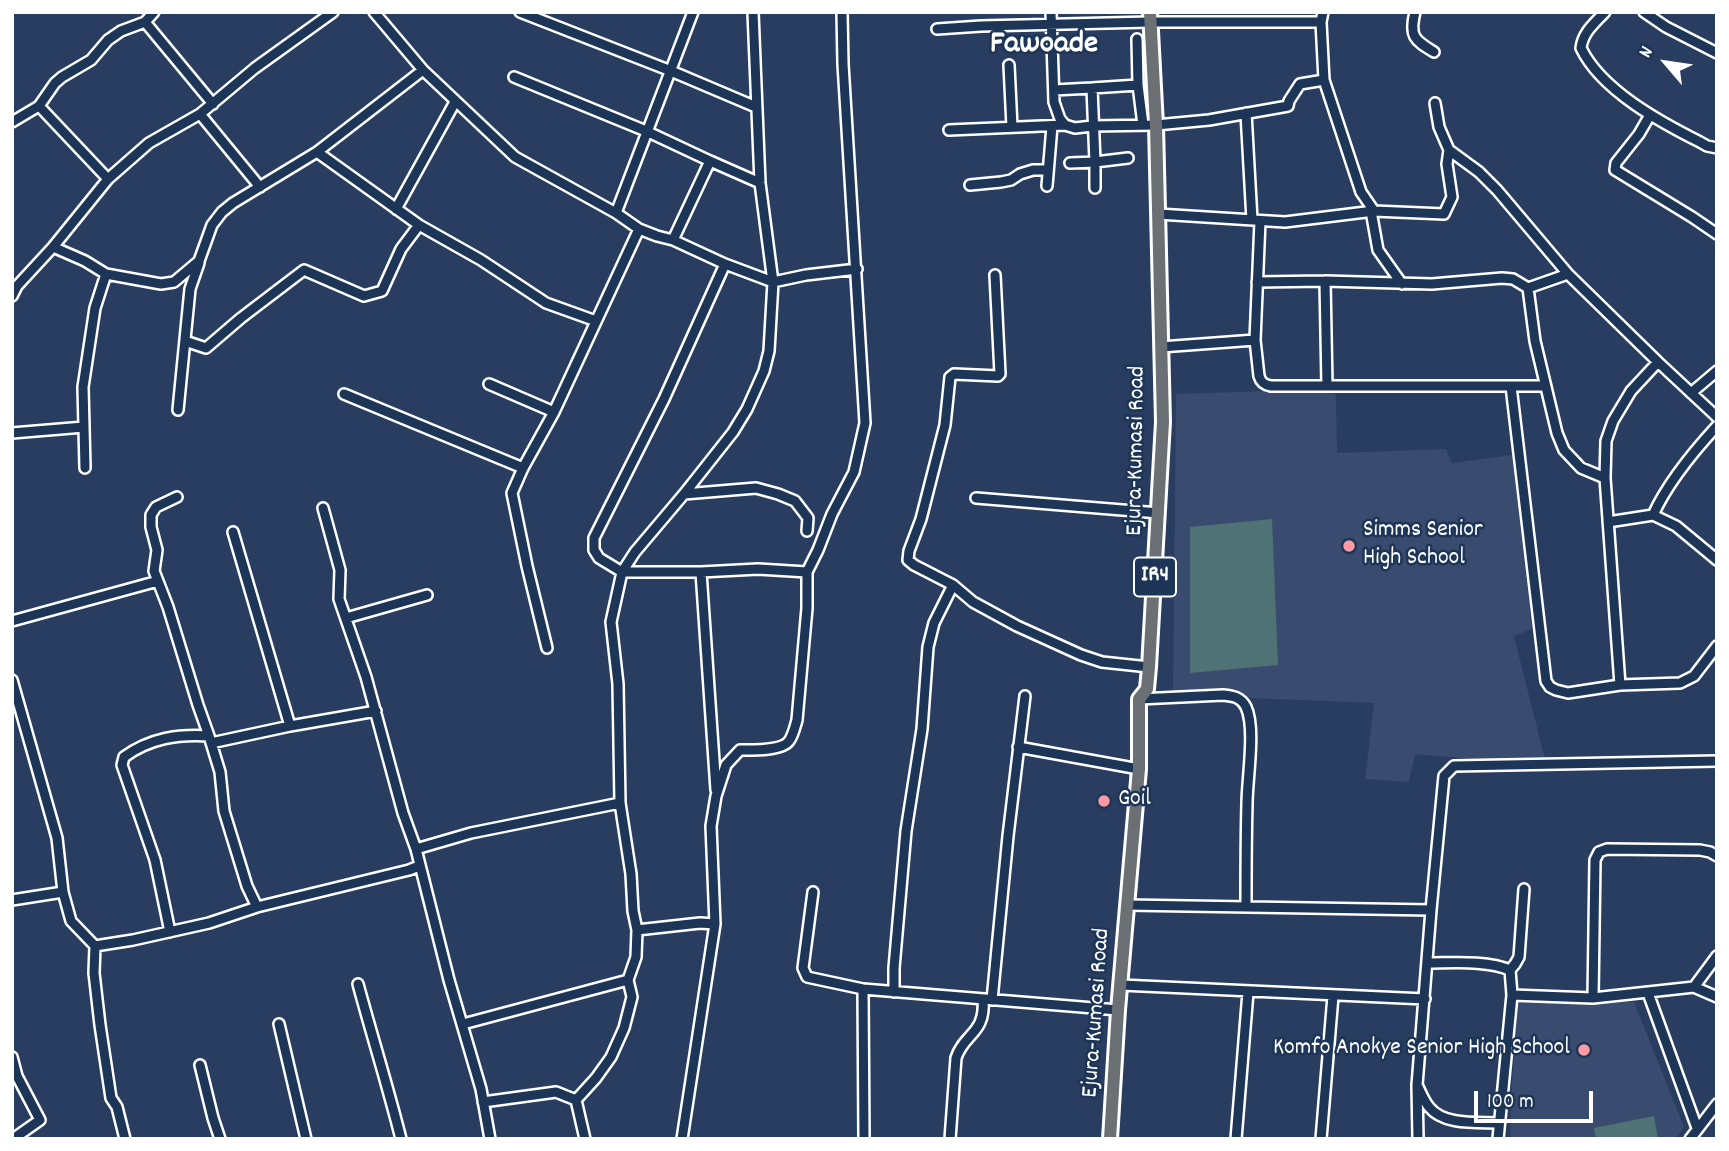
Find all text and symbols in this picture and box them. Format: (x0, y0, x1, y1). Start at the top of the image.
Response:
district label: Fawoade (990, 28, 1098, 66)
north arrow (1631, 28, 1701, 98)
text: N (1633, 42, 1661, 63)
street label: Ejura-Kumasi Road (1122, 366, 1154, 536)
place label: Simms Senior High School (1363, 518, 1483, 574)
marker: Simms Senior High School (1341, 538, 1357, 554)
road number: IR4 (1134, 558, 1176, 596)
place label: Goil (1118, 787, 1151, 815)
marker: Goil (1096, 793, 1112, 809)
street label: Ejura-Kumasi Road (1078, 927, 1118, 1099)
place label: Komfo Anokye Senior High School (1273, 1036, 1570, 1064)
marker: Komfo Anokye Senior High School (1576, 1042, 1592, 1058)
scale bar (1477, 1078, 1596, 1122)
text: 100 m (1487, 1088, 1534, 1118)

